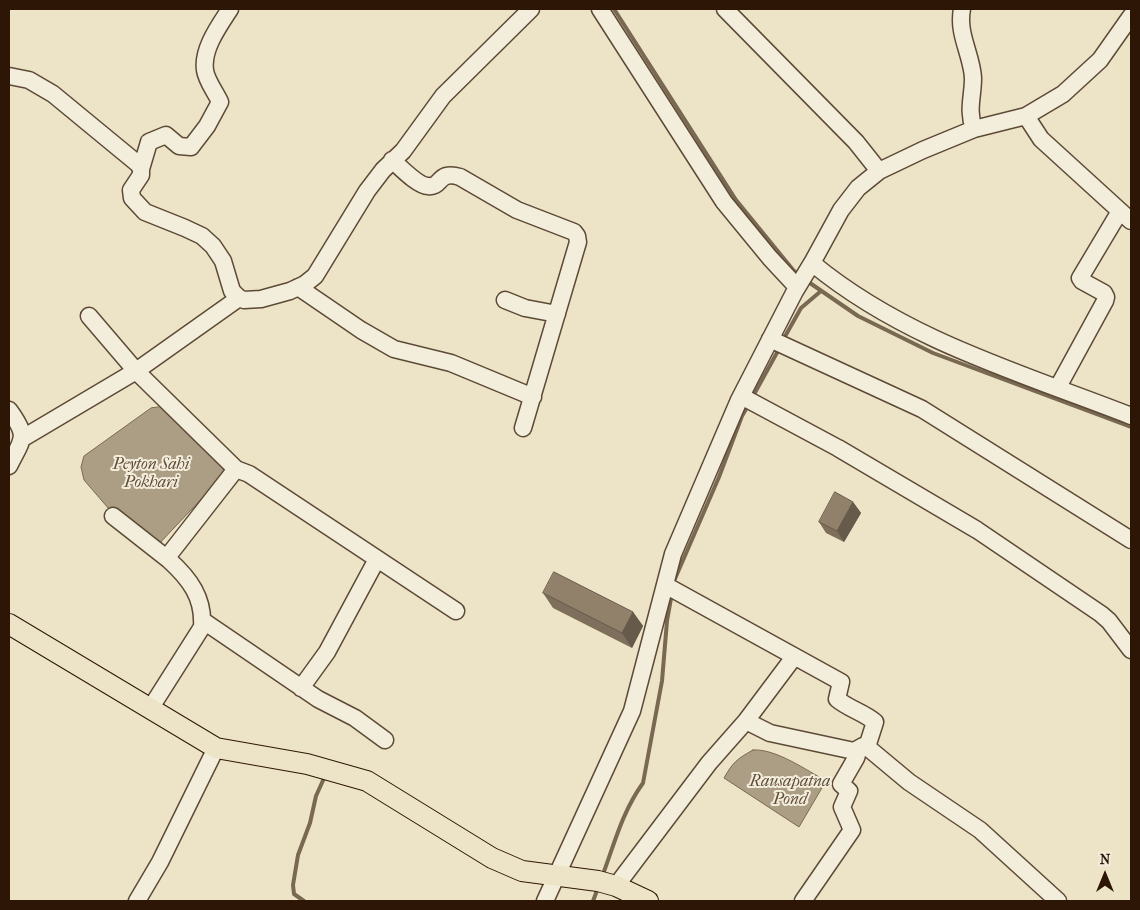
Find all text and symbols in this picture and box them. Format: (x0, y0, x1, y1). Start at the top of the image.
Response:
water label: Peyton Sahi Pokhari (113, 455, 189, 493)
water label: Rausapatna Pond (750, 772, 830, 810)
north arrow (1080, 850, 1130, 900)
text: N (1100, 851, 1110, 868)

